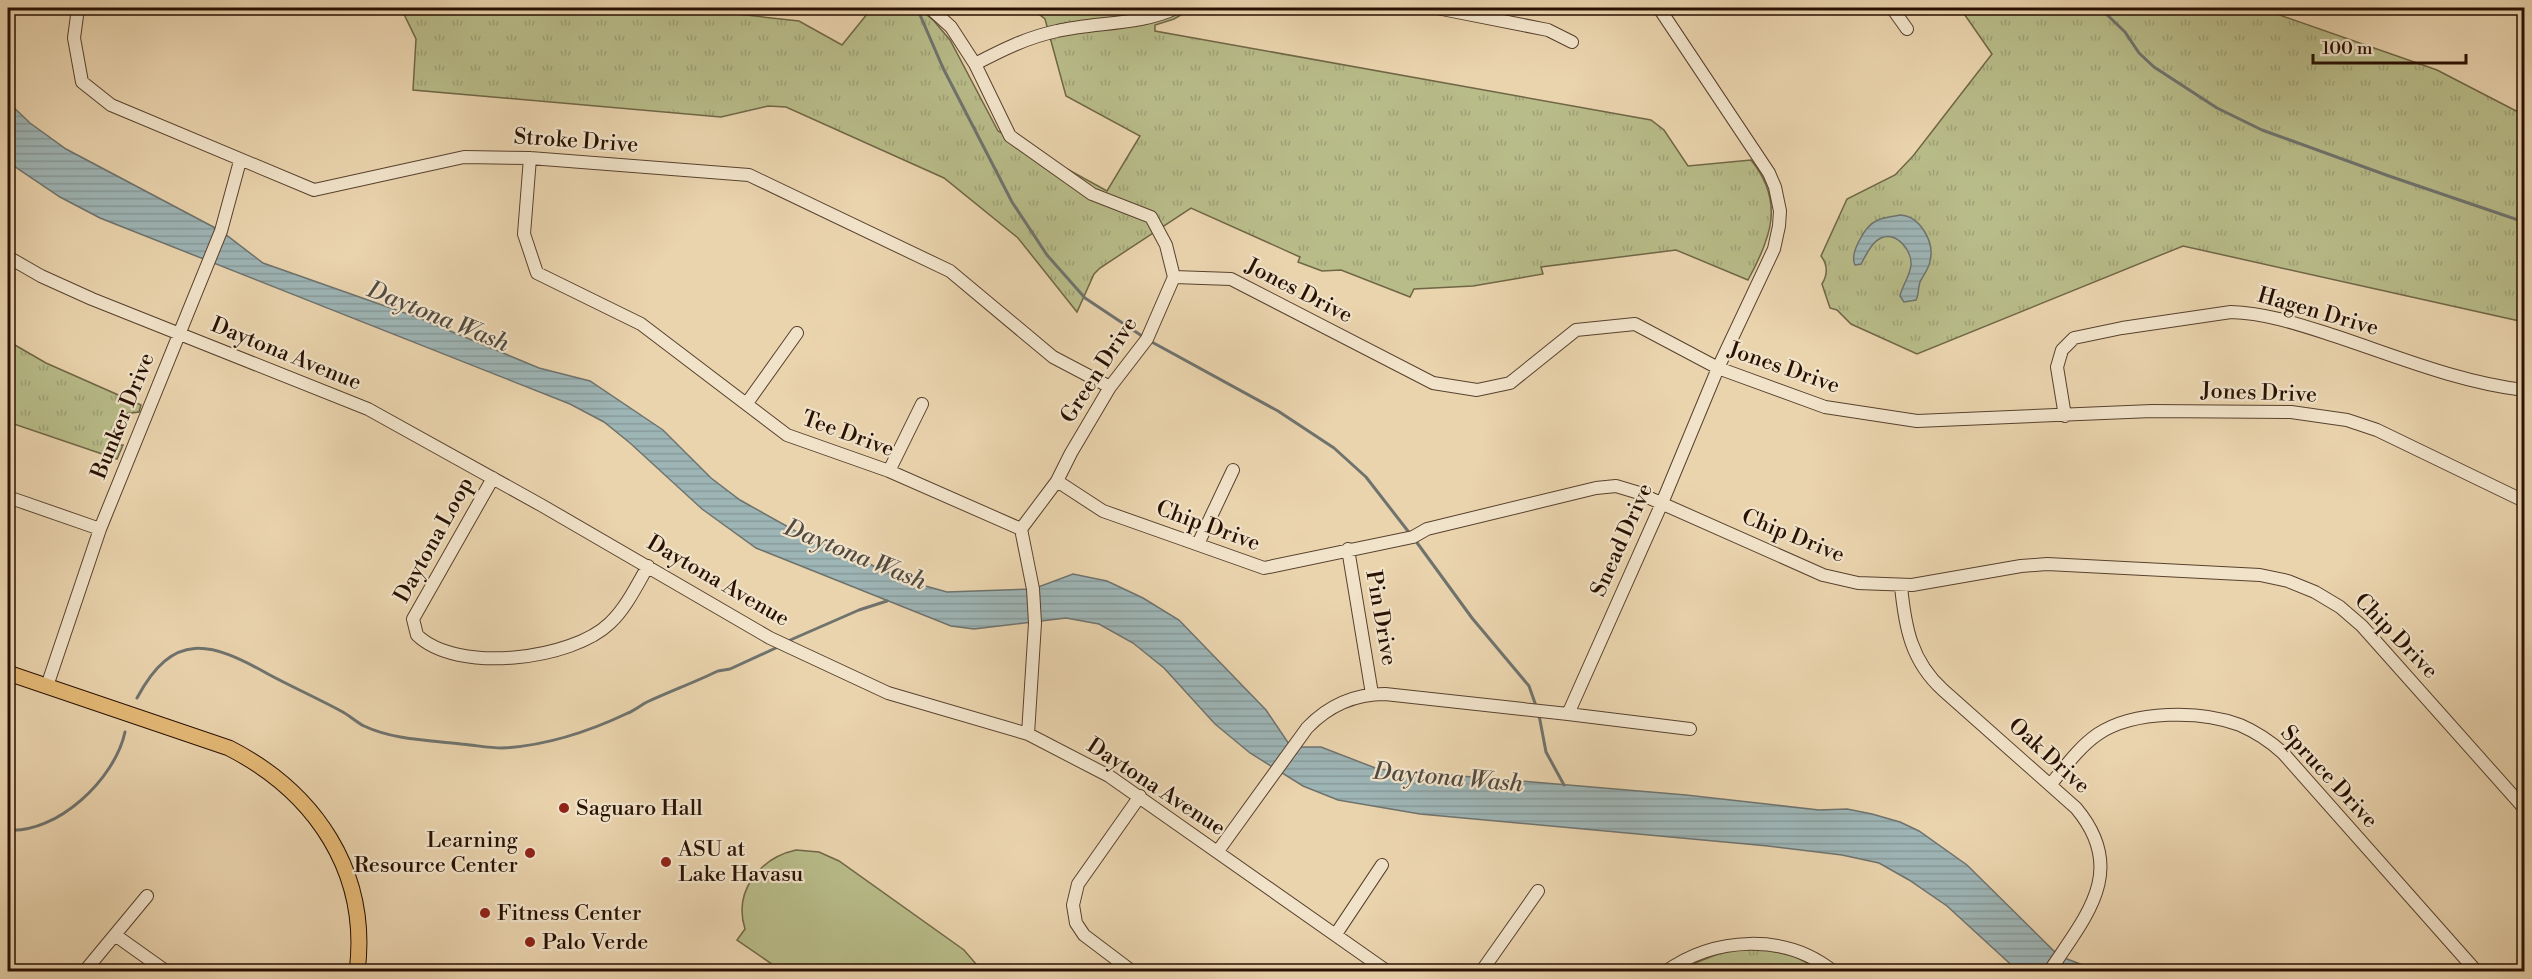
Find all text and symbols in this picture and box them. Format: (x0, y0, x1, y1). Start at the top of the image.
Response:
scale bar (2313, 27, 2466, 65)
text: 100 m (2322, 37, 2373, 60)
street label: Stroke Drive (513, 123, 639, 159)
street label: Jones Drive (1240, 252, 1357, 329)
water label: Daytona Wash (362, 275, 514, 359)
street label: Hagen Drive (2254, 282, 2382, 342)
street label: Daytona Avenue (207, 312, 365, 396)
street label: Green Drive (1055, 312, 1143, 428)
street label: Jones Drive (1724, 336, 1843, 400)
street label: Bunker Drive (85, 349, 161, 484)
street label: Jones Drive (2199, 377, 2318, 409)
street label: Tee Drive (798, 405, 898, 463)
street label: Daytona Loop (388, 472, 480, 608)
street label: Snead Drive (1585, 479, 1659, 601)
street label: Chip Drive (1152, 495, 1264, 557)
street label: Chip Drive (1738, 503, 1848, 569)
water label: Daytona Wash (779, 513, 931, 597)
street label: Daytona Avenue (642, 529, 794, 633)
street label: Pin Drive (1359, 568, 1403, 668)
street label: Chip Drive (2349, 588, 2443, 684)
street label: Oak Drive (2003, 712, 2095, 800)
street label: Spruce Drive (2275, 720, 2383, 834)
street label: Daytona Avenue (1082, 732, 1230, 842)
water label: Daytona Wash (1371, 756, 1525, 800)
place label: Saguaro Hall (576, 795, 703, 822)
marker: Saguaro Hall (557, 801, 571, 815)
place label: Learning Resource Center (354, 827, 519, 879)
place label: ASU at Lake Havasu (677, 836, 804, 888)
marker: Learning Resource Center (523, 846, 537, 860)
marker: ASU at Lake Havasu (659, 855, 673, 869)
place label: Fitness Center (497, 900, 642, 927)
marker: Fitness Center (478, 906, 492, 920)
place label: Palo Verde (542, 929, 648, 956)
marker: Palo Verde (523, 935, 537, 949)

